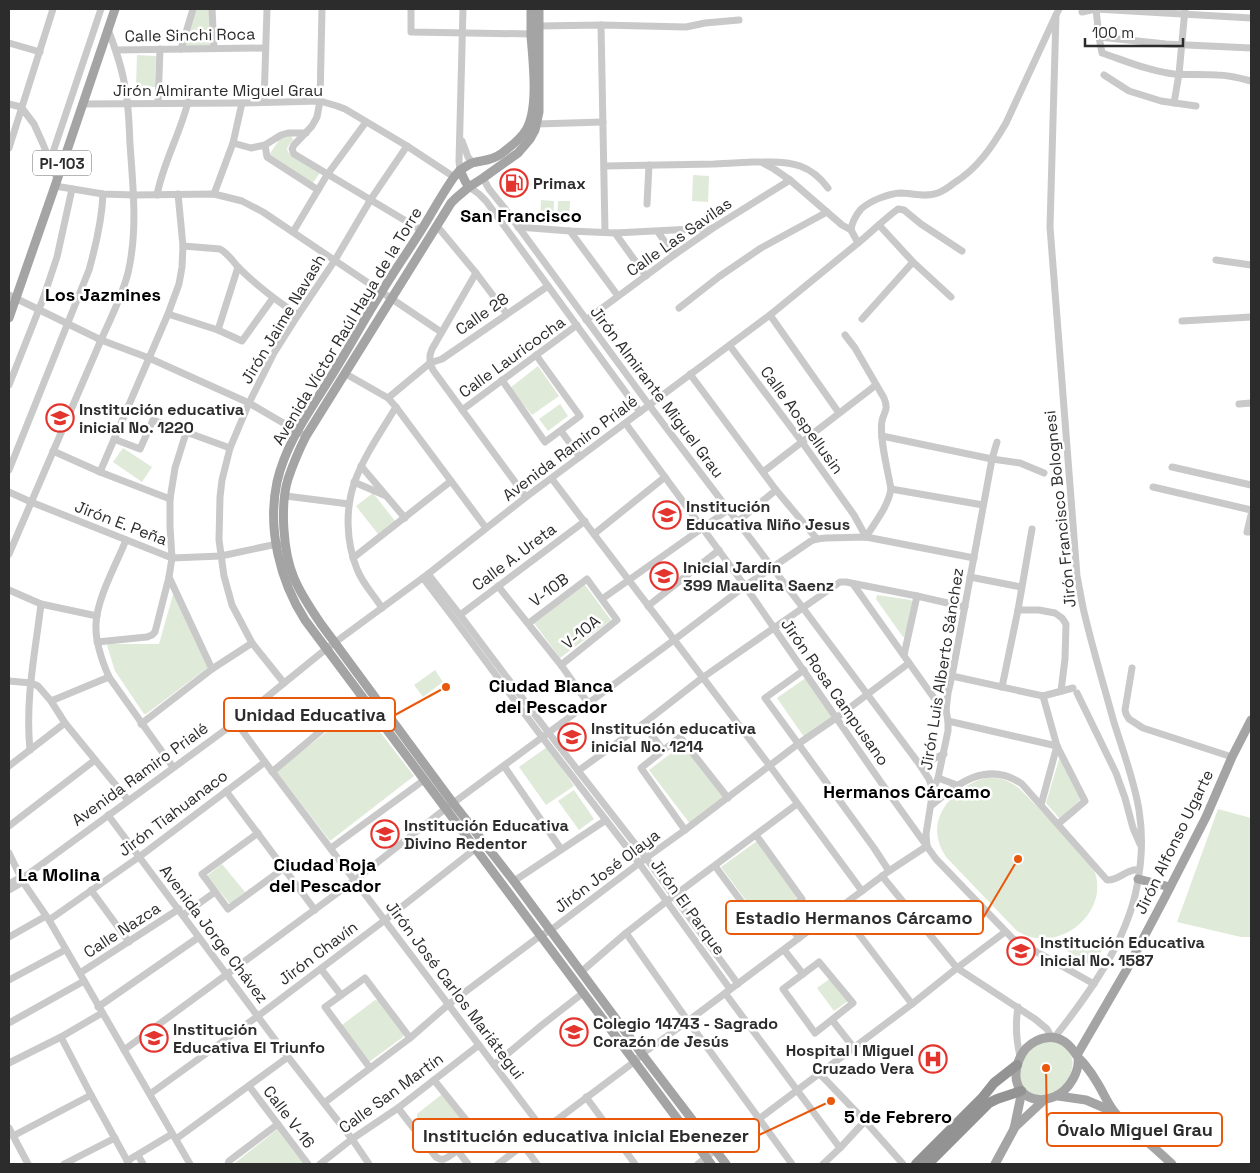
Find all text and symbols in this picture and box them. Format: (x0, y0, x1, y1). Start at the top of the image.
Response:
scale bar (1085, 15, 1182, 47)
street label: Calle Sinchi Roca (125, 23, 255, 47)
text: 100 m (1092, 23, 1134, 42)
street label: Jirón Almirante Miguel Grau (113, 80, 323, 101)
road number: PI-103 (33, 150, 91, 176)
fuel station icon: Primax (499, 168, 529, 198)
place label: Primax (533, 173, 586, 194)
street label: Calle Las Savilas (622, 193, 736, 281)
street label: Avenida Víctor Raúl Haya de la Torre (267, 203, 427, 449)
district label: San Francisco (460, 204, 582, 227)
street label: Jirón Jaime Navash (236, 250, 330, 388)
district label: Los Jazmines (45, 283, 161, 306)
street label: Calle 28 (451, 288, 513, 340)
street label: Jirón Almirante Miguel Grau (585, 302, 729, 482)
street label: Calle Lauricocha (455, 311, 569, 403)
street label: Calle Aospellusin (756, 362, 848, 478)
street label: Avenida Ramiro Prialé (498, 390, 642, 506)
place label: Institución educativa inicial No. 1220 (79, 399, 244, 438)
school or university icon: Institución educativa inicial No. 1220 (45, 403, 75, 433)
street label: Jirón Francisco Bolognesi (1039, 409, 1081, 609)
street label: Jirón E. Peña (72, 496, 170, 550)
place label: Institución Educativa Niño Jesus (686, 496, 850, 535)
school or university icon: Institución Educativa Niño Jesus (652, 500, 682, 530)
street label: Calle A. Ureta (468, 518, 560, 596)
place label: Inicial Jardín 399 Mauelita Saenz (683, 557, 834, 596)
school or university icon: Inicial Jardín 399 Mauelita Saenz (649, 561, 679, 591)
street label: Jirón Luis Alberto Sánchez (916, 566, 968, 772)
street label: V-10B (525, 568, 573, 612)
street label: V-10A (558, 610, 604, 654)
street label: Jirón Rosa Campusano (776, 614, 894, 770)
district label: Ciudad Blanca del Pescador (489, 674, 614, 718)
callout: Unidad Educativa (224, 698, 395, 731)
text: Unidad Educativa (234, 703, 386, 726)
street label: Avenida Ramiro Prialé (68, 717, 212, 831)
place label: Institución educativa inicial No. 1214 (591, 718, 756, 757)
school or university icon: Institución educativa inicial No. 1214 (557, 722, 587, 752)
street label: Jirón Tiahuanaco (114, 765, 232, 861)
street label: Jirón Alfonso Ugarte (1130, 766, 1218, 918)
district label: Hermanos Cárcamo (823, 780, 991, 803)
place label: Institución Educativa Divino Redentor (404, 815, 569, 854)
school or university icon: Institución Educativa Divino Redentor (370, 819, 400, 849)
street label: Jirón José Olaya (550, 825, 664, 917)
district label: Ciudad Roja del Pescador (269, 853, 381, 897)
street label: Jirón El Parque (646, 855, 730, 959)
street label: Avenida Jorge Chávez (155, 861, 273, 1007)
district label: La Molina (18, 863, 101, 886)
street label: Calle Nazca (80, 897, 164, 963)
street label: Jirón José Carlos Mariátegui (381, 897, 529, 1083)
callout: Estadio Hermanos Cárcamo (726, 901, 983, 934)
text: Estadio Hermanos Cárcamo (736, 906, 972, 929)
street label: Jirón Chavín (274, 916, 362, 990)
place label: Institución Educativa Inicial No. 1587 (1040, 932, 1205, 971)
school or university icon: Institución Educativa Inicial No. 1587 (1006, 936, 1036, 966)
place label: Colegio 14743 - Sagrado Corazón de Jesús (593, 1013, 778, 1052)
school or university icon: Colegio 14743 - Sagrado Corazón de Jesús (559, 1017, 589, 1047)
place label: Institución Educativa El Triunfo (173, 1019, 325, 1058)
school or university icon: Institución Educativa El Triunfo (139, 1023, 169, 1053)
place label: Hospital I Miguel Cruzado Vera (786, 1040, 914, 1079)
hospital icon: Hospital I Miguel Cruzado Vera (918, 1044, 948, 1074)
street label: Calle San Martín (335, 1048, 447, 1138)
street label: Calle V-16 (258, 1081, 320, 1153)
district label: 5 de Febrero (844, 1105, 952, 1128)
callout: Óvalo Miguel Grau (1047, 1113, 1222, 1146)
text: Óvalo Miguel Grau (1057, 1118, 1213, 1141)
callout: Institución educativa inicial Ebenezer (413, 1119, 759, 1152)
text: Institución educativa inicial Ebenezer (423, 1124, 749, 1147)

